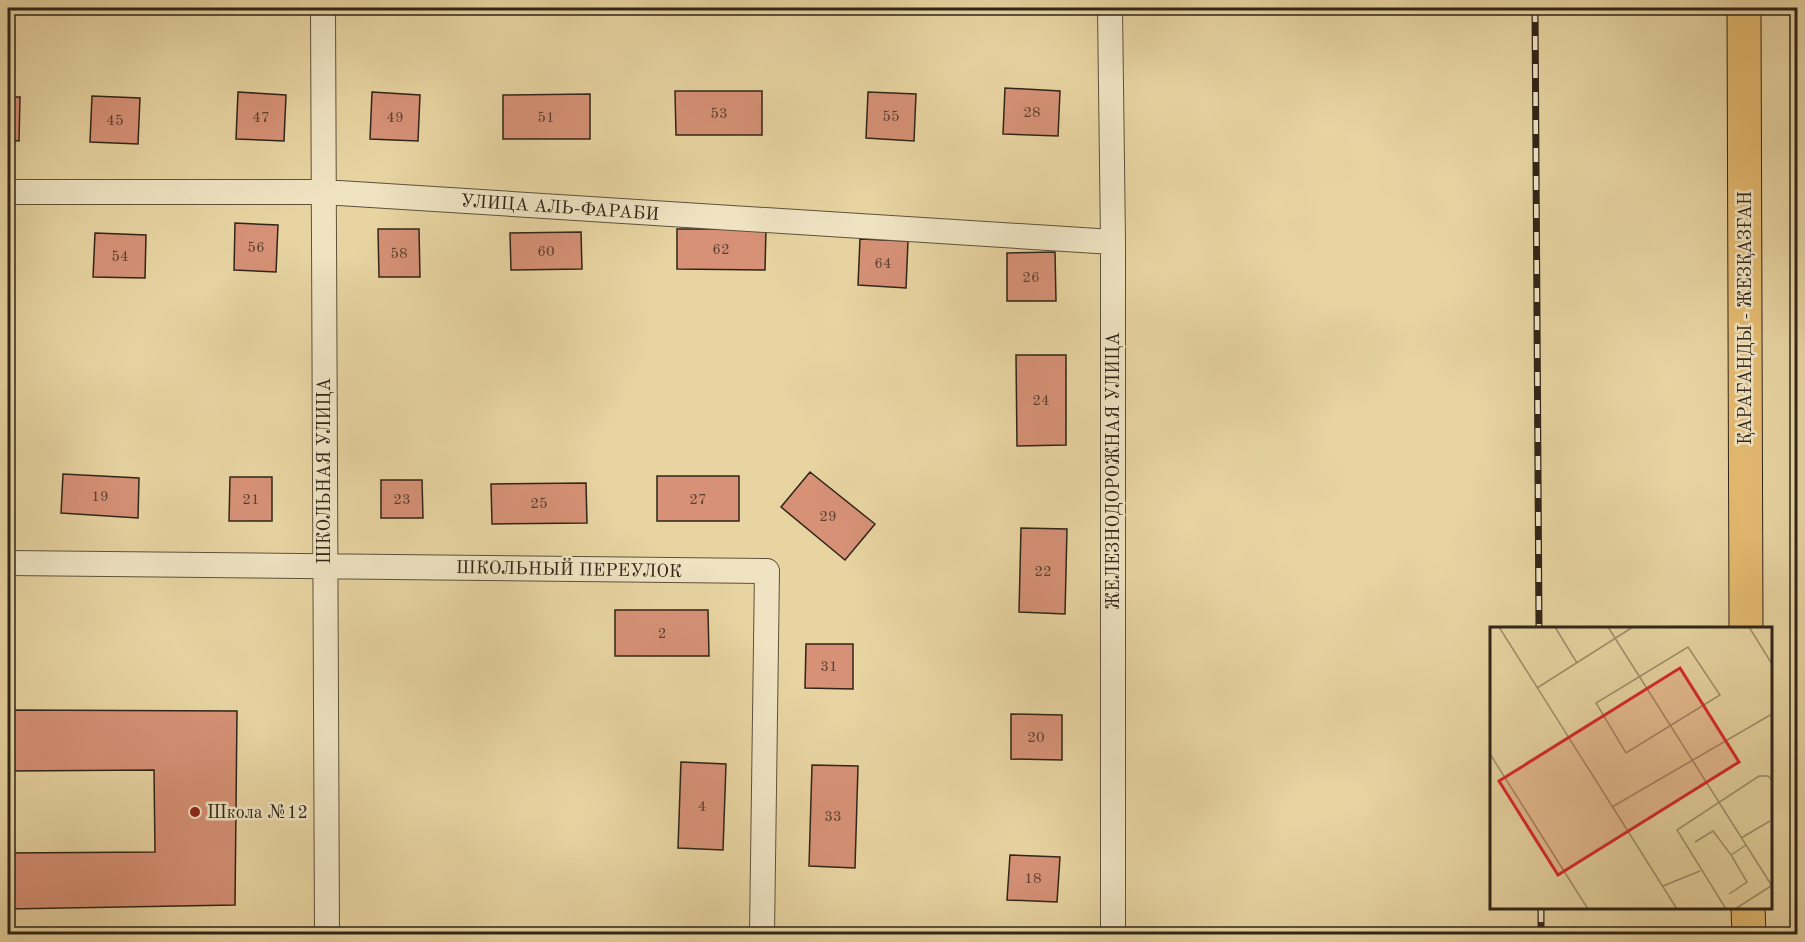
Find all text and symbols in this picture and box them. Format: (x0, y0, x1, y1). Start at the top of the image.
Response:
house number: 28 (1023, 106, 1041, 121)
house number: 53 (710, 107, 728, 122)
house number: 55 (882, 110, 900, 125)
house number: 47 (252, 111, 270, 126)
house number: 49 (386, 111, 404, 126)
house number: 51 (537, 111, 555, 126)
house number: 45 (106, 114, 124, 129)
street label: ҚАРАҒАНДЫ - ЖЕЗҚАЗҒАН (1737, 191, 1755, 445)
street label: УЛИЦА АЛЬ-ФАРАБИ (460, 192, 660, 224)
house number: 56 (247, 241, 265, 256)
house number: 62 (712, 243, 730, 258)
house number: 60 (537, 245, 555, 260)
house number: 58 (390, 247, 408, 262)
house number: 54 (111, 250, 129, 265)
house number: 64 (874, 257, 892, 272)
house number: 26 (1022, 271, 1040, 286)
street label: ЖЕЛЕЗНОДОРОЖНАЯ УЛИЦА (1105, 332, 1123, 610)
street label: ШКОЛЬНАЯ УЛИЦА (316, 377, 334, 564)
house number: 24 (1032, 394, 1050, 409)
house number: 19 (91, 490, 109, 505)
house number: 21 (242, 493, 260, 508)
house number: 23 (393, 493, 411, 508)
house number: 27 (689, 493, 707, 508)
house number: 25 (530, 497, 548, 512)
house number: 29 (819, 510, 837, 525)
street label: ШКОЛЬНЫЙ ПЕРЕУЛОК (456, 555, 682, 581)
house number: 22 (1034, 565, 1052, 580)
house number: 2 (658, 627, 666, 642)
inset map (1490, 627, 1772, 909)
house number: 31 (820, 660, 838, 675)
house number: 20 (1027, 731, 1045, 746)
house number: 4 (698, 800, 706, 815)
place label: Школа №12 (207, 804, 308, 822)
marker: Школа №12 (188, 805, 202, 819)
house number: 33 (824, 810, 842, 825)
house number: 18 (1024, 872, 1042, 887)

